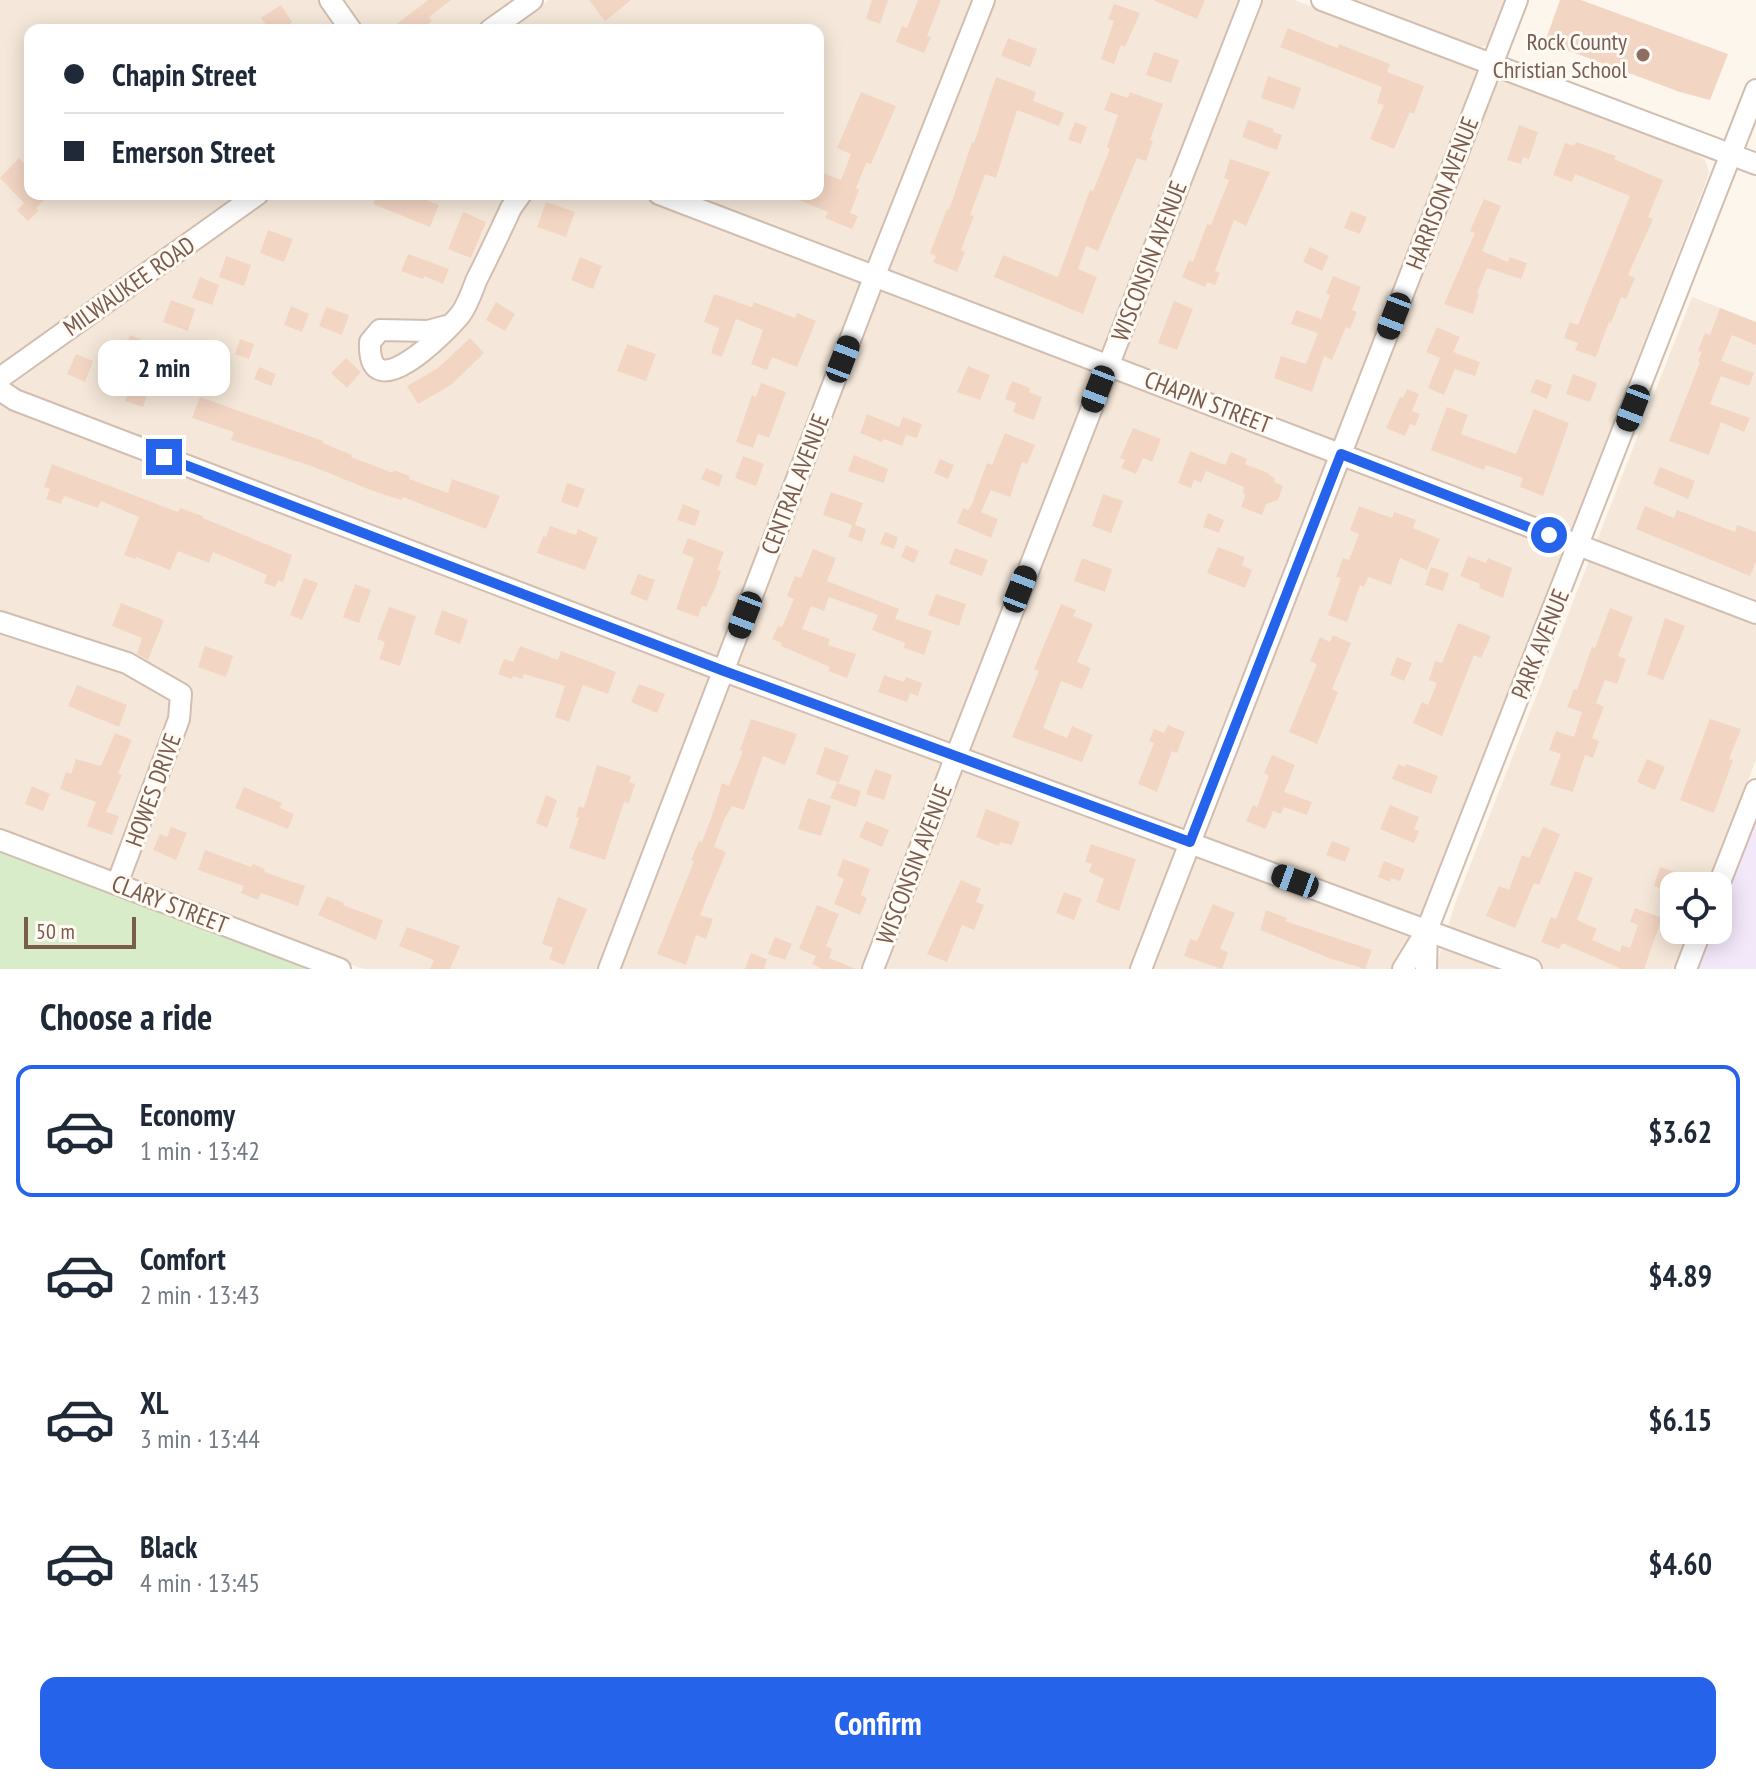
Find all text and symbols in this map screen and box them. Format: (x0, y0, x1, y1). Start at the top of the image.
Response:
place label: Rock County Christian School (1493, 26, 1627, 85)
marker: Rock County Christian School (1634, 46, 1652, 64)
text: Chapin Street (112, 55, 256, 94)
street label: HARRISON AVENUE (1399, 112, 1485, 274)
text: Emerson Street (112, 132, 275, 171)
street label: WISCONSIN AVENUE (1104, 176, 1194, 346)
street label: MILWAUKEE ROAD (57, 229, 201, 343)
car (1374, 289, 1414, 343)
car (823, 332, 863, 386)
callout: 2 min (98, 341, 230, 397)
text: 2 min (138, 351, 190, 384)
car (1078, 362, 1118, 416)
street label: CHAPIN STREET (1140, 364, 1276, 440)
car (1613, 381, 1653, 435)
street label: CENTRAL AVENUE (754, 409, 836, 559)
route end (146, 439, 182, 475)
route start (1531, 517, 1567, 553)
car (1000, 562, 1040, 616)
street label: PARK AVENUE (1504, 585, 1576, 703)
car (725, 588, 765, 642)
street label: HOWES DRIVE (118, 729, 188, 851)
street label: WISCONSIN AVENUE (869, 779, 959, 949)
car (1268, 862, 1322, 900)
street label: CLARY STREET (107, 868, 233, 940)
map controls (1660, 872, 1732, 944)
button: locate (1660, 872, 1732, 944)
scale bar (24, 913, 136, 949)
text: 50 m (36, 917, 75, 945)
text: Choose a ride (40, 993, 212, 1040)
icon: car (44, 1095, 116, 1167)
text: Economy (140, 1095, 235, 1134)
text: $3.62 (1648, 1112, 1712, 1151)
text: 1 min · 13:42 (140, 1134, 260, 1167)
icon: car (44, 1239, 116, 1311)
text: Comfort (140, 1239, 226, 1278)
text: $4.89 (1648, 1256, 1712, 1295)
text: 2 min · 13:43 (140, 1278, 260, 1311)
icon: car (44, 1383, 116, 1455)
text: XL (140, 1383, 169, 1422)
text: $6.15 (1648, 1400, 1712, 1439)
text: 3 min · 13:44 (140, 1422, 260, 1455)
icon: car (44, 1527, 116, 1599)
text: Black (140, 1527, 197, 1566)
text: $4.60 (1648, 1544, 1712, 1583)
text: 4 min · 13:45 (140, 1566, 260, 1599)
button: Confirm (40, 1677, 1716, 1769)

